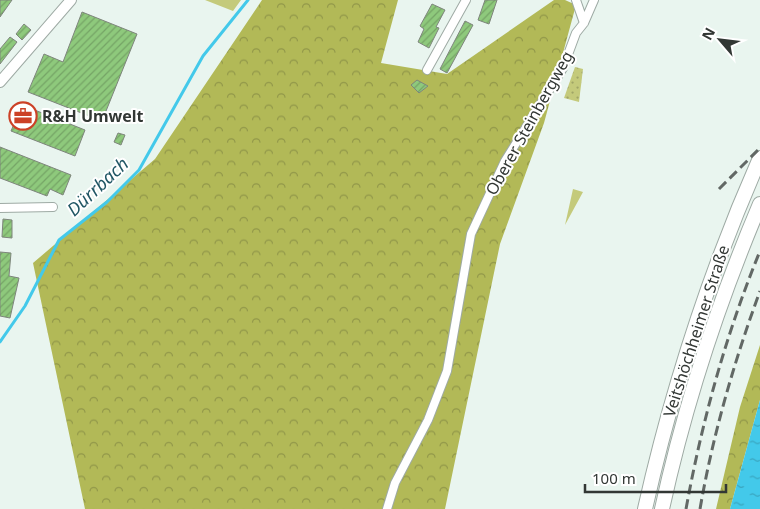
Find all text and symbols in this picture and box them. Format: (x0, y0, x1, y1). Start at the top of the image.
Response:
north arrow (695, 15, 745, 65)
text: N (697, 24, 719, 43)
street label: Oberer Steinbergweg (480, 47, 578, 199)
office icon: R&H Umwelt (8, 101, 38, 131)
place label: R&H Umwelt (42, 105, 144, 127)
water label: Dürrbach (61, 152, 133, 221)
street label: Veitshöchheimer Straße (658, 242, 734, 420)
scale bar (585, 462, 726, 494)
text: 100 m (592, 468, 636, 488)

